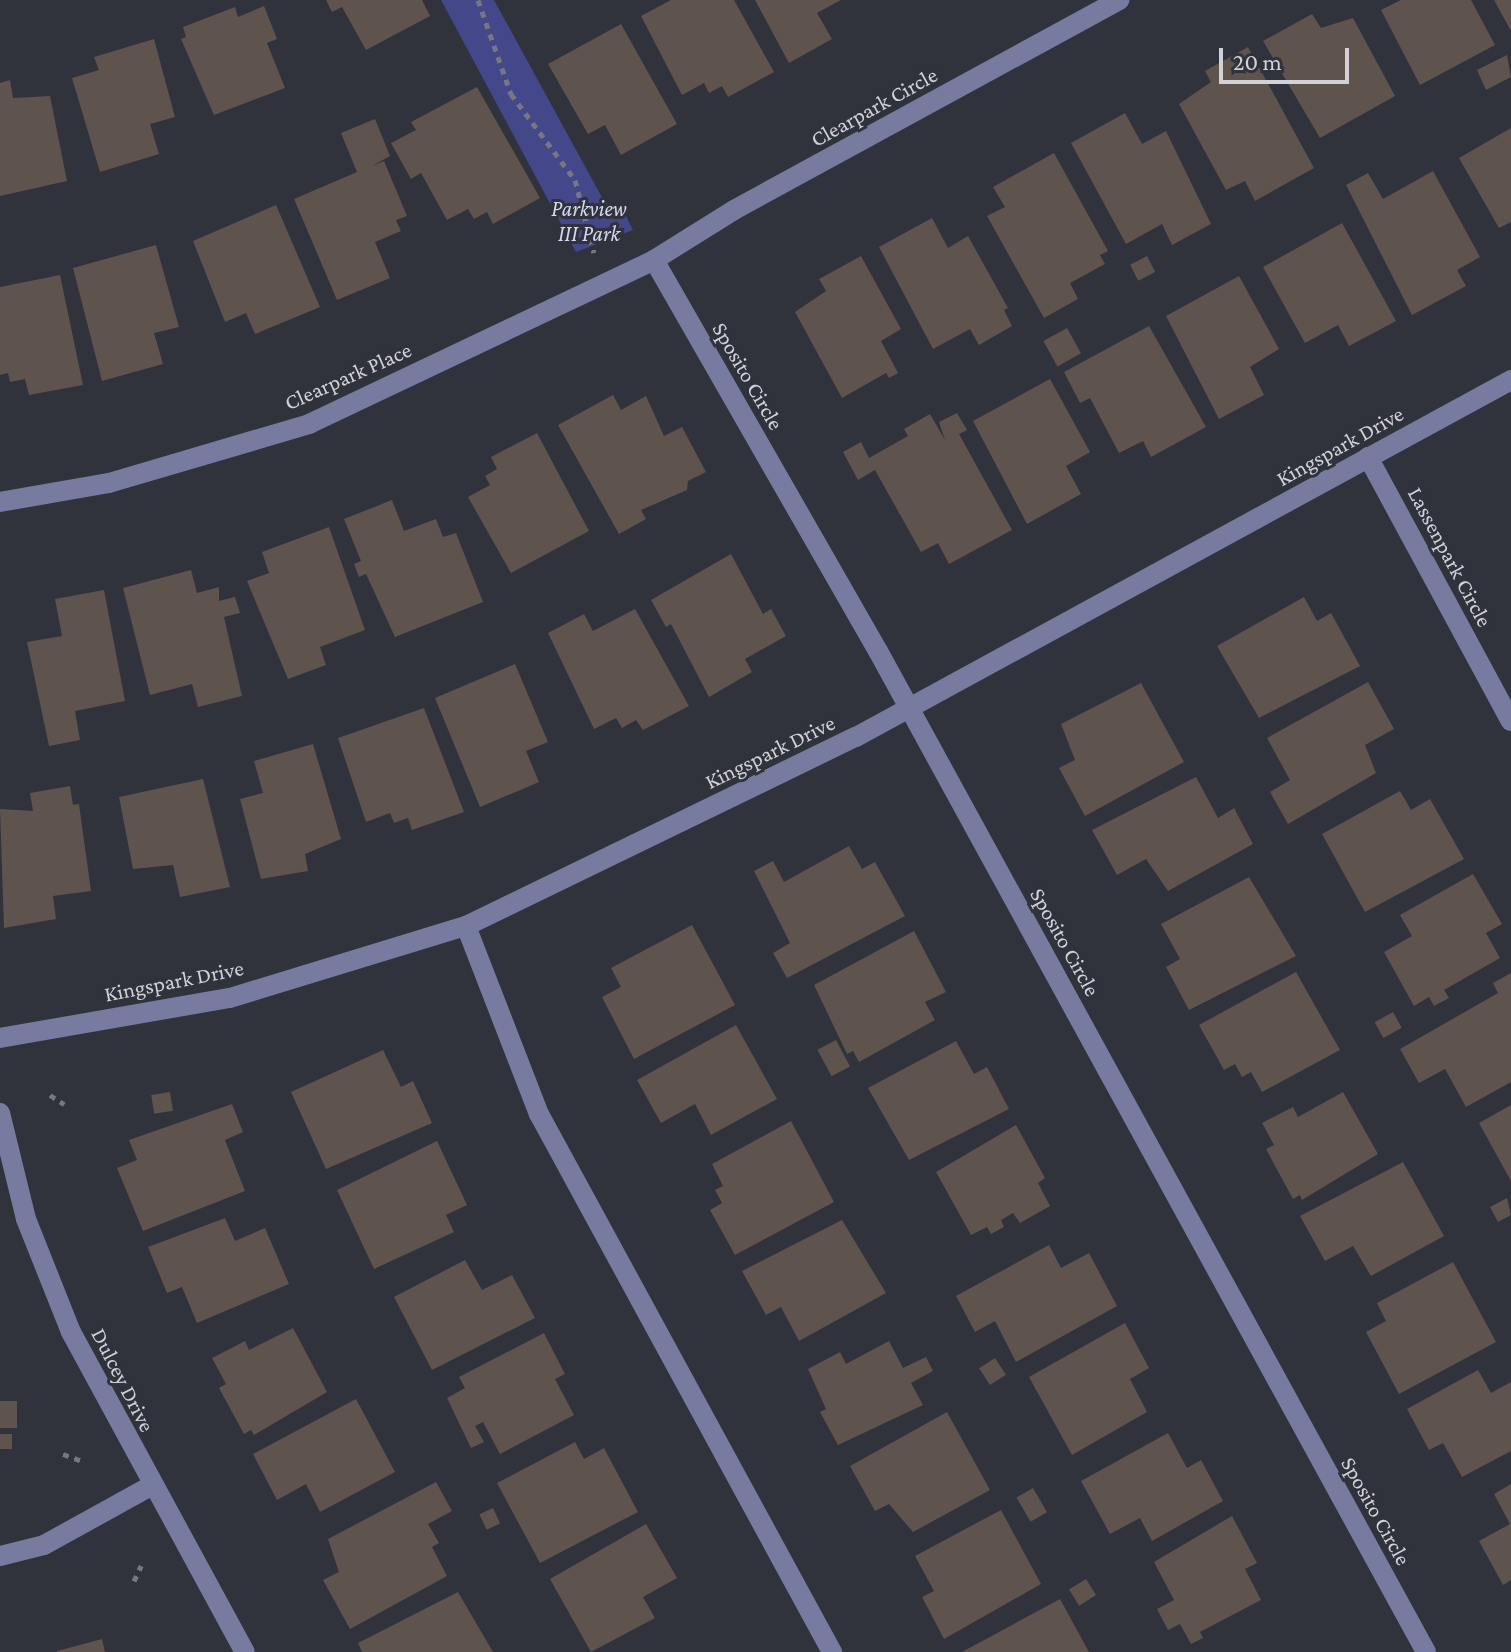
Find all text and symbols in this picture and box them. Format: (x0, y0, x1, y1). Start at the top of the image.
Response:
scale bar (1223, 32, 1353, 82)
text: 20 m (1233, 48, 1282, 75)
street label: Clearpark Circle (806, 61, 942, 153)
park label: Parkview III Park (551, 195, 627, 246)
street label: Sposito Circle (707, 317, 789, 435)
street label: Clearpark Place (280, 336, 416, 416)
street label: Kingspark Drive (1272, 400, 1408, 492)
street label: Lassenpark Circle (1402, 483, 1498, 631)
street label: Kingspark Drive (701, 709, 839, 795)
street label: Sposito Circle (1024, 883, 1106, 1001)
street label: Kingspark Drive (102, 955, 246, 1007)
street label: Dulcey Drive (86, 1324, 160, 1436)
street label: Sposito Circle (1335, 1452, 1417, 1570)

